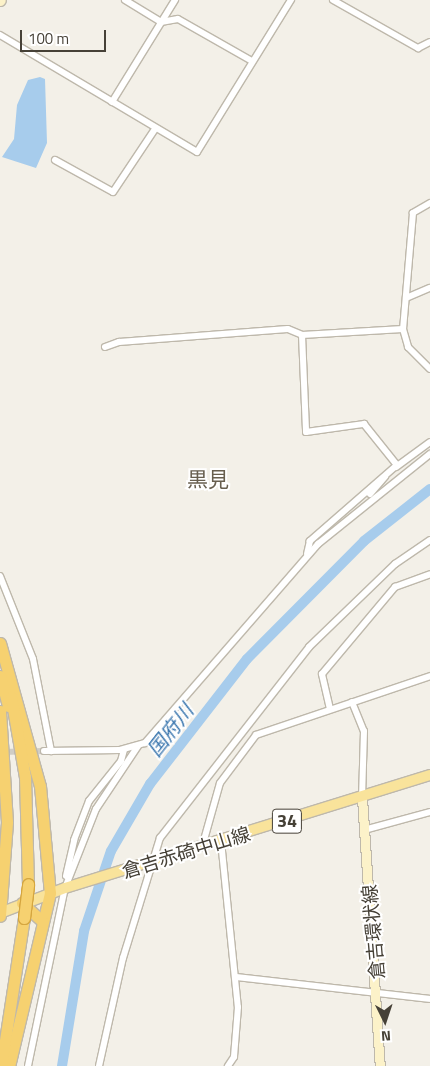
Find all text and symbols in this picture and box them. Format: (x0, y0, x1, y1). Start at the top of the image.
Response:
scale bar (22, 20, 109, 52)
text: 100 m (28, 27, 69, 50)
district label: 黒見 (187, 466, 229, 492)
water label: 国府川 (142, 699, 198, 761)
road number: 34 (271, 806, 303, 836)
street label: 倉吉赤碕中山線 (119, 822, 253, 882)
street label: 倉吉環状線 (358, 884, 388, 980)
north arrow (360, 996, 410, 1046)
text: N (381, 1026, 392, 1047)

